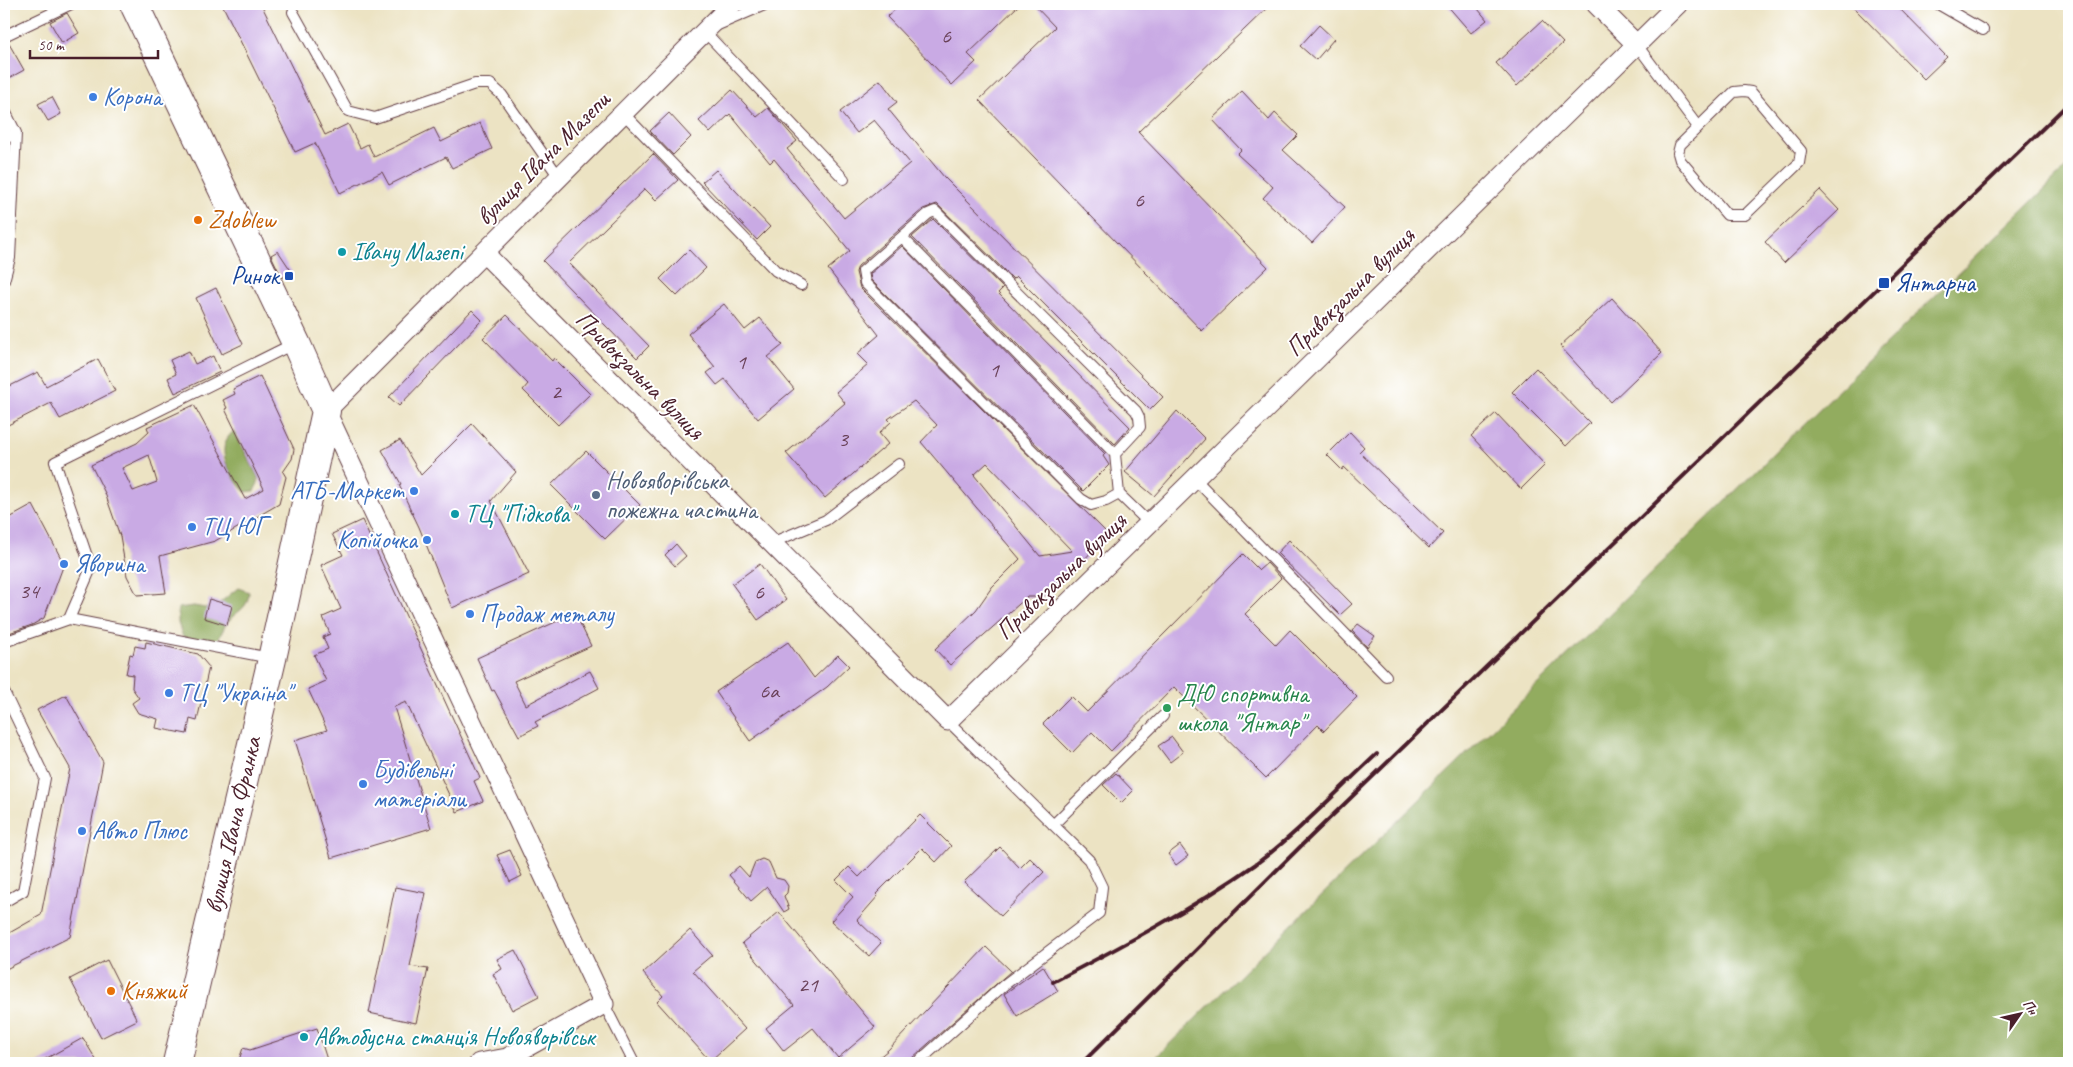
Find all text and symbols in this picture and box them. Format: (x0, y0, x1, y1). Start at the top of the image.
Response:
house number: 6 (941, 22, 952, 50)
scale bar (30, 28, 158, 60)
text: 50 m (38, 36, 65, 55)
place label: Корона (103, 81, 164, 113)
street label: вулиця Івана Мазепи (469, 83, 618, 232)
marker: Корона (87, 91, 99, 103)
house number: 6 (1134, 186, 1145, 214)
place label: Zdoblew (208, 204, 277, 236)
marker: Zdoblew (192, 214, 204, 226)
street label: Привокзальна вулиця (1278, 220, 1423, 364)
place label: Івану Мазепі (352, 236, 466, 268)
marker: Івану Мазепі (336, 246, 348, 258)
place label: Ринок (231, 260, 281, 292)
place label: Янтарна (1895, 267, 1977, 299)
marker: Ринок (283, 270, 295, 282)
marker: Янтарна (1877, 276, 1891, 290)
street label: Привокзальна вулиця (568, 303, 712, 448)
house number: 1 (736, 348, 747, 376)
house number: 1 (989, 356, 1000, 384)
house number: 2 (551, 378, 563, 406)
house number: 3 (838, 425, 850, 453)
place label: Новояворівська пожежна частина (606, 465, 760, 526)
place label: АТБ-Маркет (290, 475, 405, 507)
marker: АТБ-Маркет (408, 485, 420, 497)
marker: Новояворівська пожежна частина (590, 489, 602, 501)
place label: ТЦ "Підкова" (465, 498, 580, 530)
street label: Привокзальна вулиця (989, 505, 1135, 647)
marker: ТЦ "Підкова" (449, 508, 461, 520)
place label: ТЦ ЮГ (202, 511, 272, 543)
marker: ТЦ ЮГ (186, 521, 198, 533)
place label: Копійочка (337, 524, 419, 556)
marker: Копійочка (421, 534, 433, 546)
place label: Яворина (74, 548, 147, 580)
marker: Яворина (58, 558, 70, 570)
house number: 34 (19, 577, 41, 605)
house number: 6 (754, 578, 765, 606)
place label: Продаж металу (480, 598, 615, 630)
marker: Продаж металу (464, 608, 476, 620)
place label: ТЦ "Україна" (179, 677, 296, 709)
house number: 6а (759, 677, 780, 705)
place label: ДЮ спортивна школа "Янтар" (1177, 678, 1311, 739)
marker: ТЦ "Україна" (163, 687, 175, 699)
marker: ДЮ спортивна школа "Янтар" (1161, 702, 1173, 714)
street label: вулиця Івана Франка (197, 732, 269, 916)
place label: Будівельні матеріали (373, 754, 468, 815)
marker: Будівельні матеріали (357, 778, 369, 790)
place label: Авто Плюс (92, 815, 188, 847)
marker: Авто Плюс (76, 825, 88, 837)
house number: 21 (798, 971, 819, 999)
place label: Княжий (121, 975, 189, 1007)
marker: Княжий (105, 985, 117, 997)
north arrow (1996, 990, 2046, 1040)
text: Пн (2019, 996, 2042, 1019)
place label: Автобусна станція Новояворівськ (314, 1021, 597, 1053)
marker: Автобусна станція Новояворівськ (298, 1031, 310, 1043)

